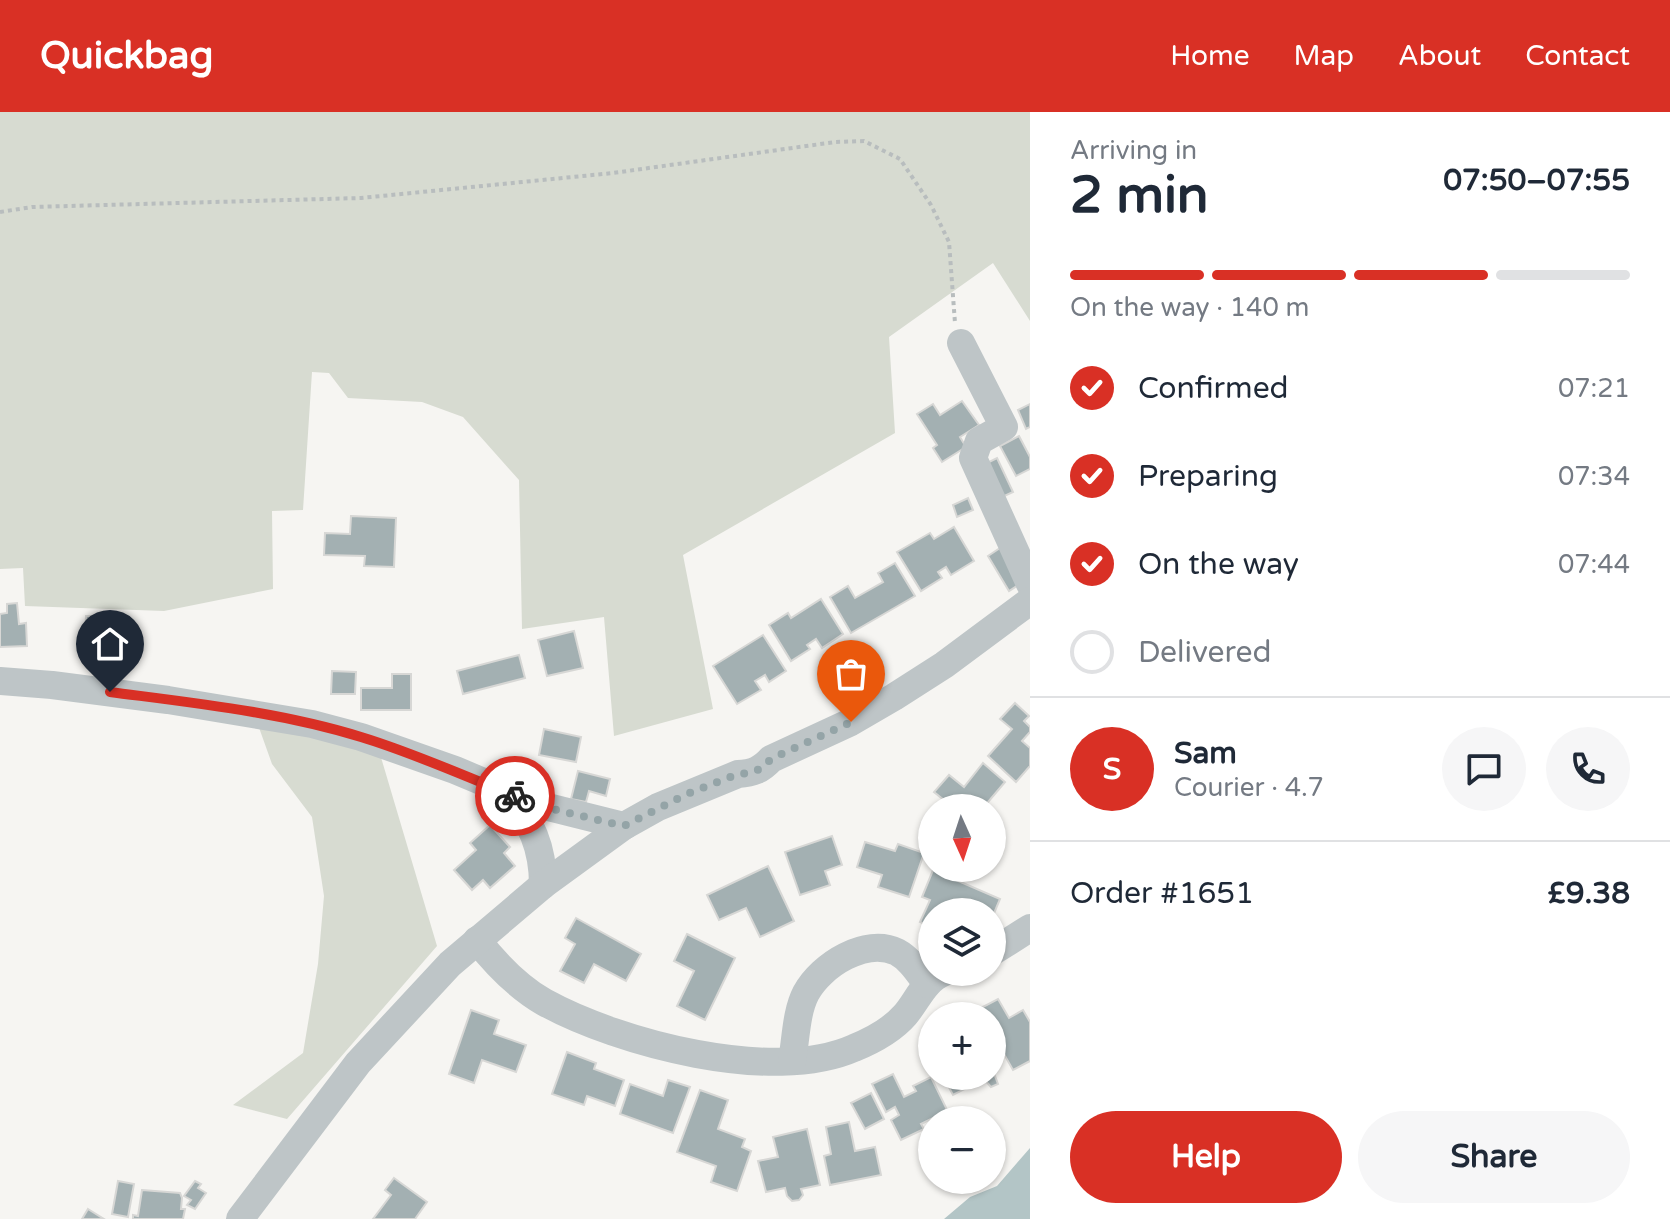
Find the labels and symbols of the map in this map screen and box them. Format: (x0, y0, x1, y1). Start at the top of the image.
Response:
pin (76, 610, 144, 692)
pin (817, 640, 885, 722)
courier (475, 756, 555, 836)
north arrow (918, 794, 1006, 882)

